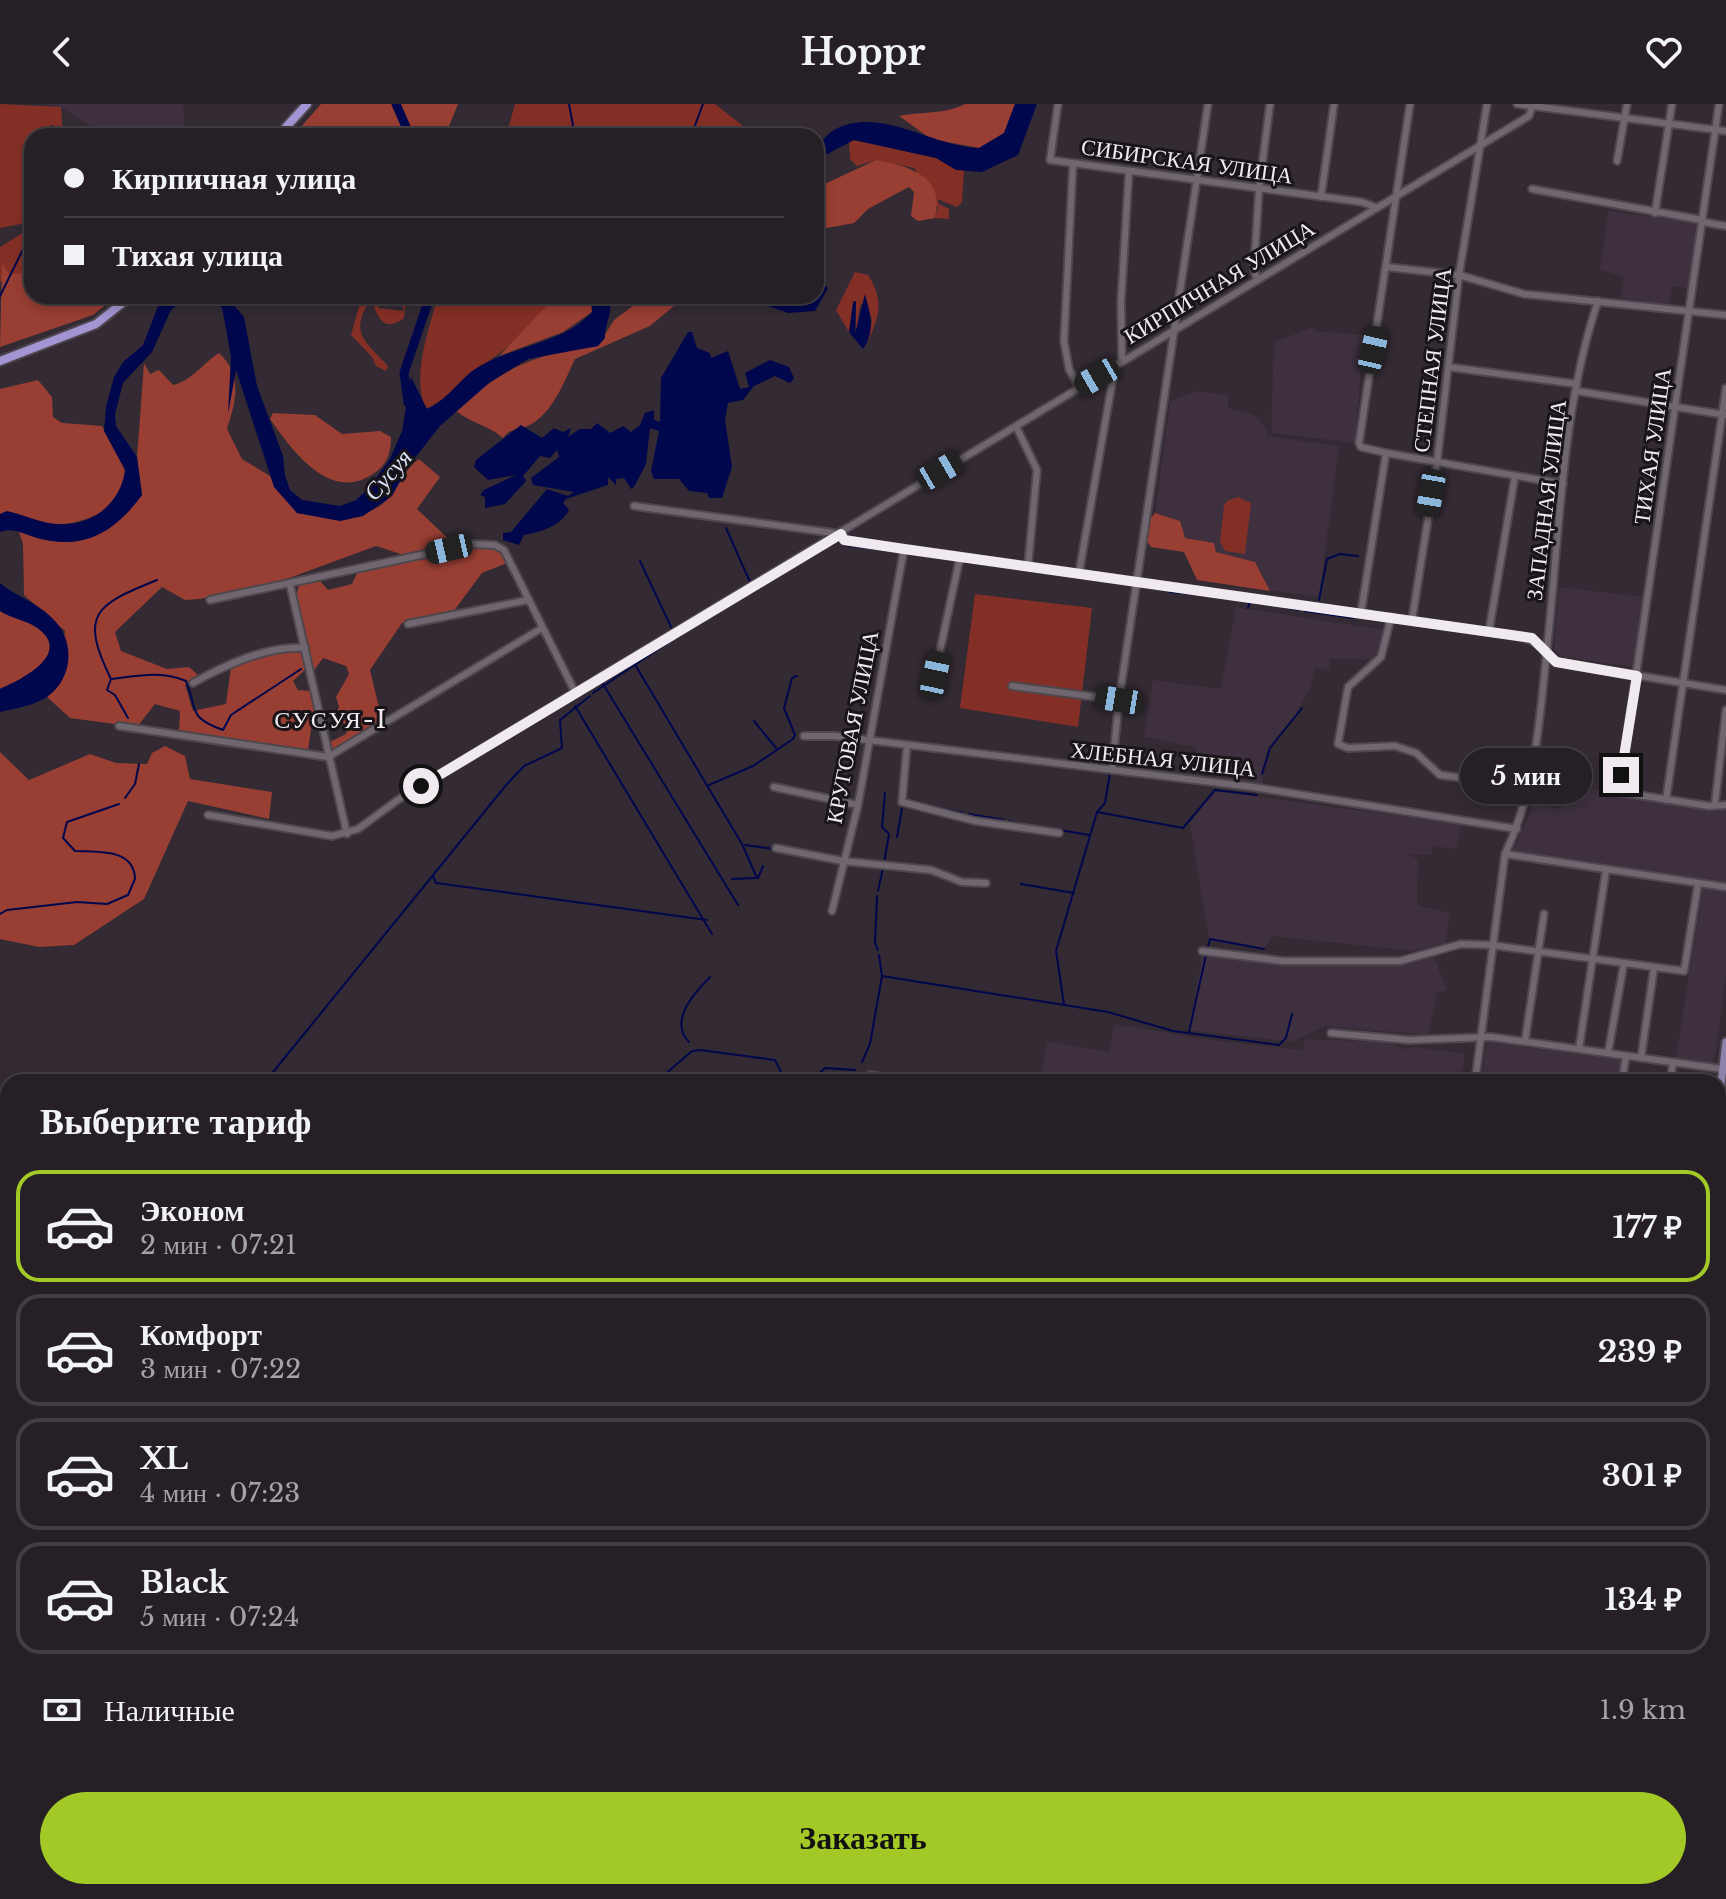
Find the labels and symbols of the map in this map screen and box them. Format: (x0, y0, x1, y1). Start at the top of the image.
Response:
street label: СИБИРСКАЯ УЛИЦА (1079, 133, 1295, 190)
street label: КИРПИЧНАЯ УЛИЦА (1119, 215, 1319, 350)
street label: СТЕПНАЯ УЛИЦА (1408, 266, 1457, 454)
car (1356, 324, 1390, 376)
car (1070, 355, 1124, 399)
street label: ТИХАЯ УЛИЦА (1628, 366, 1677, 526)
street label: ЗАПАДНАЯ УЛИЦА (1521, 398, 1572, 602)
water label: Сусуя (357, 443, 418, 506)
car (913, 449, 967, 493)
car (1415, 467, 1447, 519)
car (423, 532, 475, 566)
street label: КРУГОВАЯ УЛИЦА (821, 628, 884, 826)
car (918, 649, 952, 701)
car (1093, 684, 1145, 716)
district label: СУСУЯ-I (274, 705, 388, 734)
street label: ХЛЕБНАЯ УЛИЦА (1069, 736, 1257, 783)
callout: 5 мин (1461, 747, 1593, 803)
route end (1603, 757, 1639, 793)
route start (403, 768, 439, 804)

